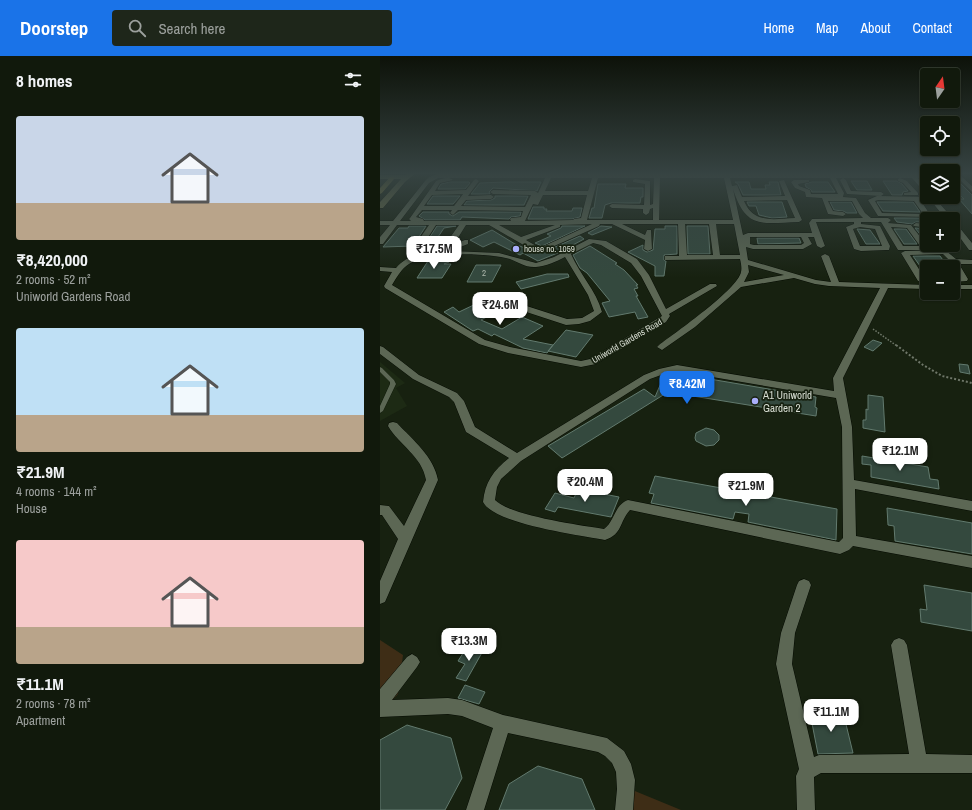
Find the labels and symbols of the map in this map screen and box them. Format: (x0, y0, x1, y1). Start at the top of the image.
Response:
north arrow (920, 68, 960, 108)
pin: ₹17.5M (401, 236, 467, 270)
place label: house no. 1059 (524, 243, 575, 255)
marker: house no. 1059 (511, 244, 521, 254)
house number: 2 (482, 267, 486, 279)
pin: ₹24.6M (467, 292, 533, 326)
street label: Uniworld Gardens Road (590, 316, 664, 366)
pin: ₹8.42M (654, 371, 720, 405)
place label: A1 Uniworld Garden 2 (762, 388, 812, 415)
marker: A1 Uniworld Garden 2 (750, 396, 760, 406)
pin: ₹12.1M (867, 438, 933, 472)
pin: ₹20.4M (552, 469, 618, 503)
pin: ₹21.9M (713, 473, 779, 507)
pin: ₹13.3M (436, 628, 502, 662)
pin: ₹11.1M (798, 699, 864, 733)

